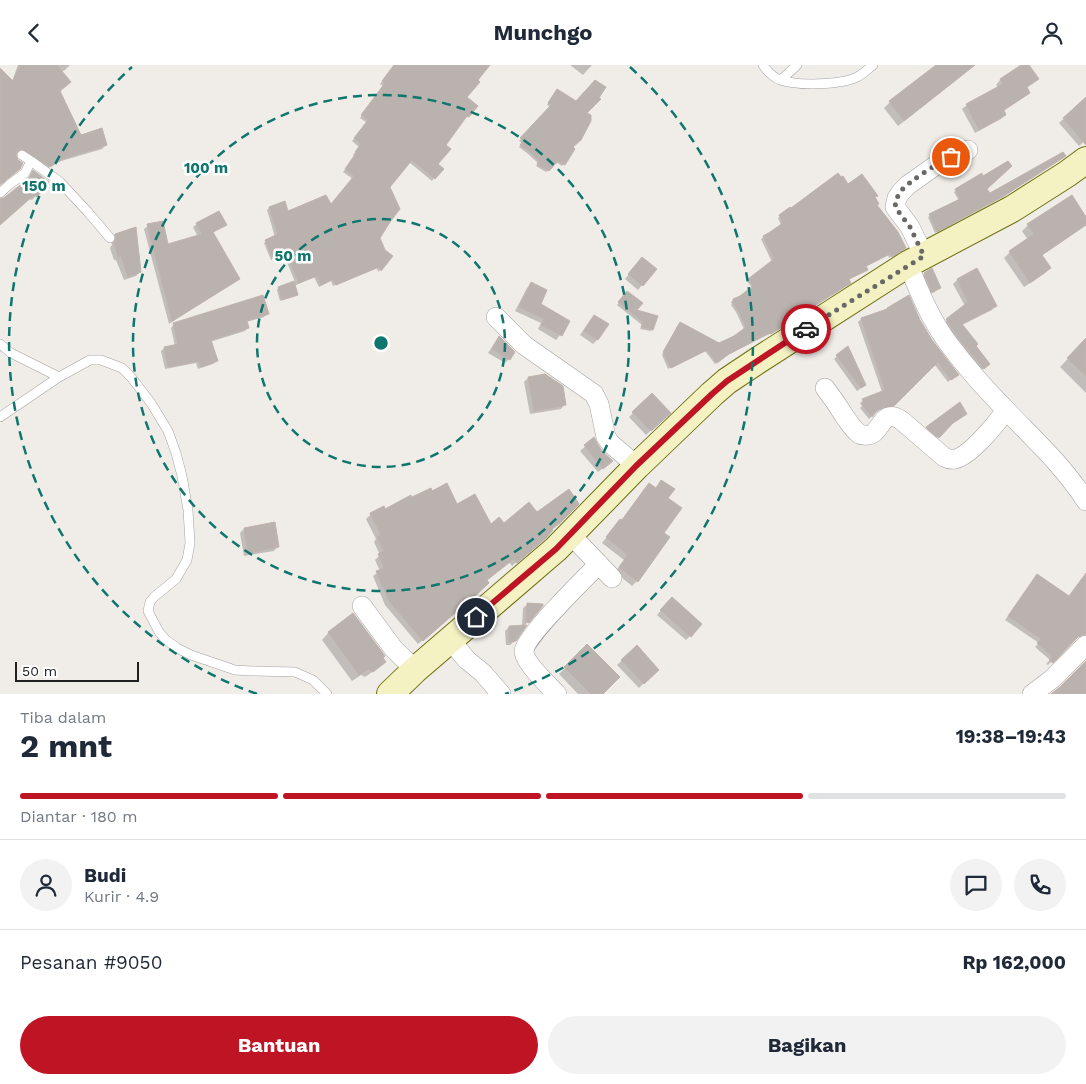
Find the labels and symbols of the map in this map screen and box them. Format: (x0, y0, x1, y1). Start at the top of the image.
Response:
pin (930, 136, 972, 178)
text: 100 m (184, 159, 228, 177)
text: 150 m (22, 177, 66, 195)
text: 50 m (275, 247, 311, 265)
courier (781, 304, 831, 354)
centre of rings (372, 334, 390, 352)
pin (455, 596, 497, 638)
scale bar (15, 659, 139, 682)

